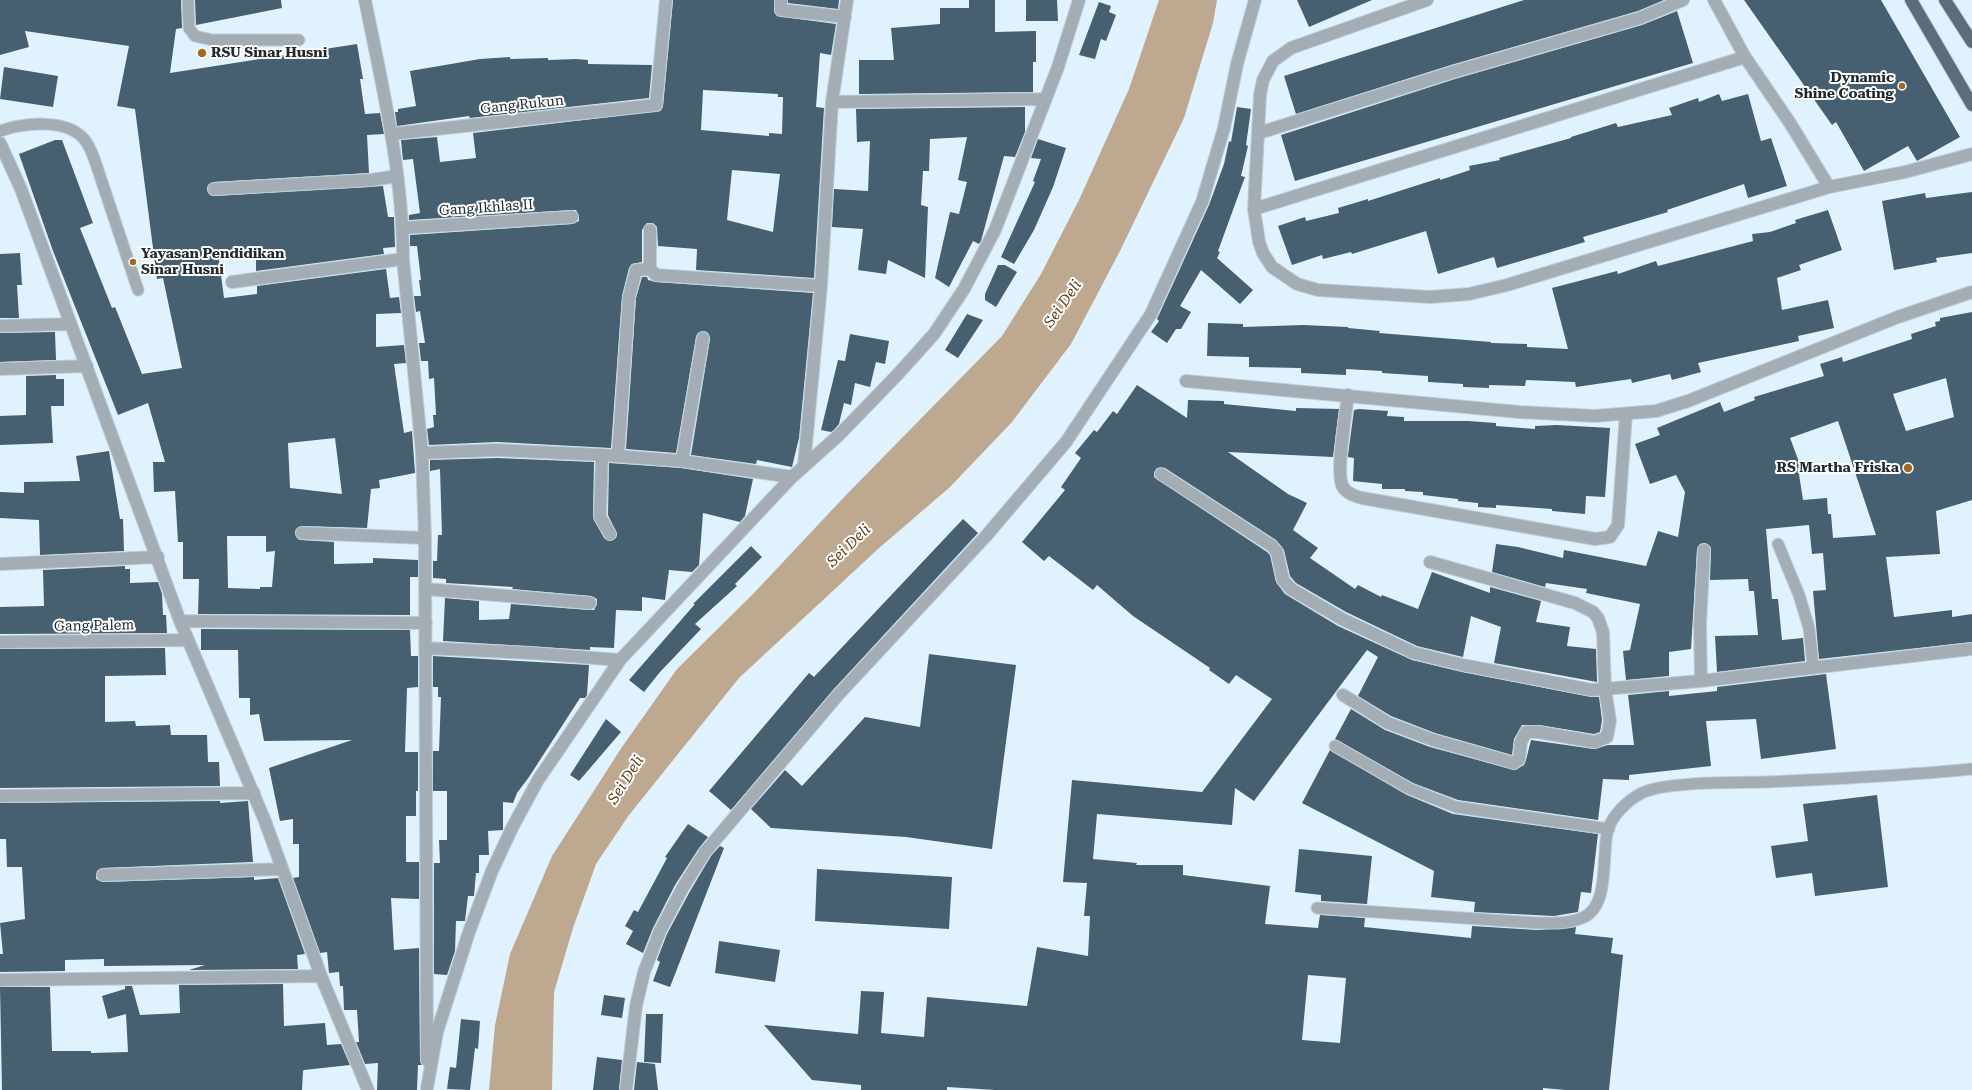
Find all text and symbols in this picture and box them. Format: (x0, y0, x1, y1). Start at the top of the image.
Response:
place label: RSU Sinar Husni (211, 45, 327, 61)
marker: RSU Sinar Husni (196, 47, 208, 59)
place label: Dynamic Shine Coating (1795, 70, 1894, 102)
marker: Dynamic Shine Coating (1897, 81, 1907, 91)
street label: Gang Rukun (479, 92, 565, 118)
street label: Gang Ikhlas II (438, 196, 534, 220)
place label: Yayasan Pendidikan Sinar Husni (141, 246, 284, 278)
marker: Yayasan Pendidikan Sinar Husni (128, 257, 138, 267)
water label: Sei Deli (1040, 277, 1086, 331)
place label: RS Martha Friska (1777, 460, 1899, 476)
marker: RS Martha Friska (1902, 462, 1914, 474)
water label: Sei Deli (823, 521, 875, 571)
street label: Gang Palem (54, 617, 134, 635)
water label: Sei Deli (604, 752, 648, 808)

